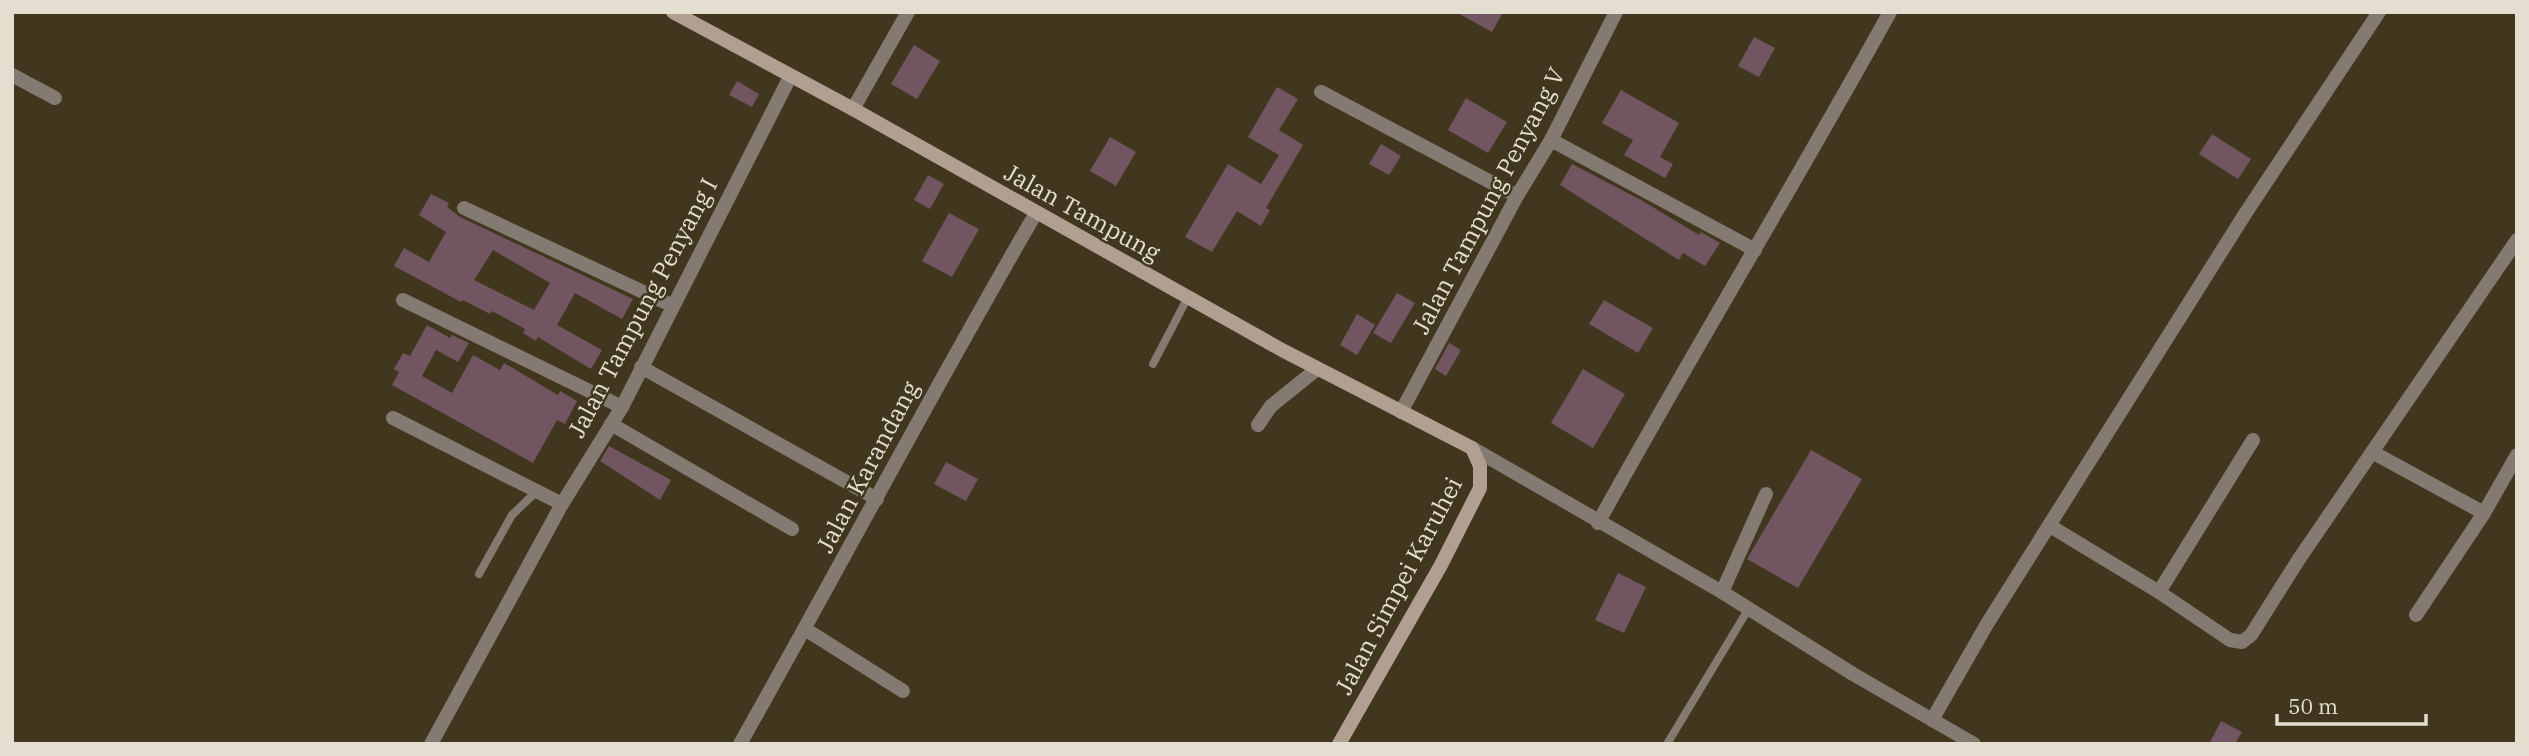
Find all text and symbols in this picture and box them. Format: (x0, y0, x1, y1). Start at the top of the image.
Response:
street label: Jalan Tampung Penyang V (1404, 62, 1572, 339)
street label: Jalan Tampung (999, 156, 1166, 268)
street label: Jalan Tampung Penyang I (560, 172, 724, 443)
street label: Jalan Karandang (808, 375, 926, 558)
street label: Jalan Simpei Karuhei (1327, 471, 1469, 700)
scale bar (2277, 682, 2426, 726)
text: 50 m (2288, 692, 2338, 720)

